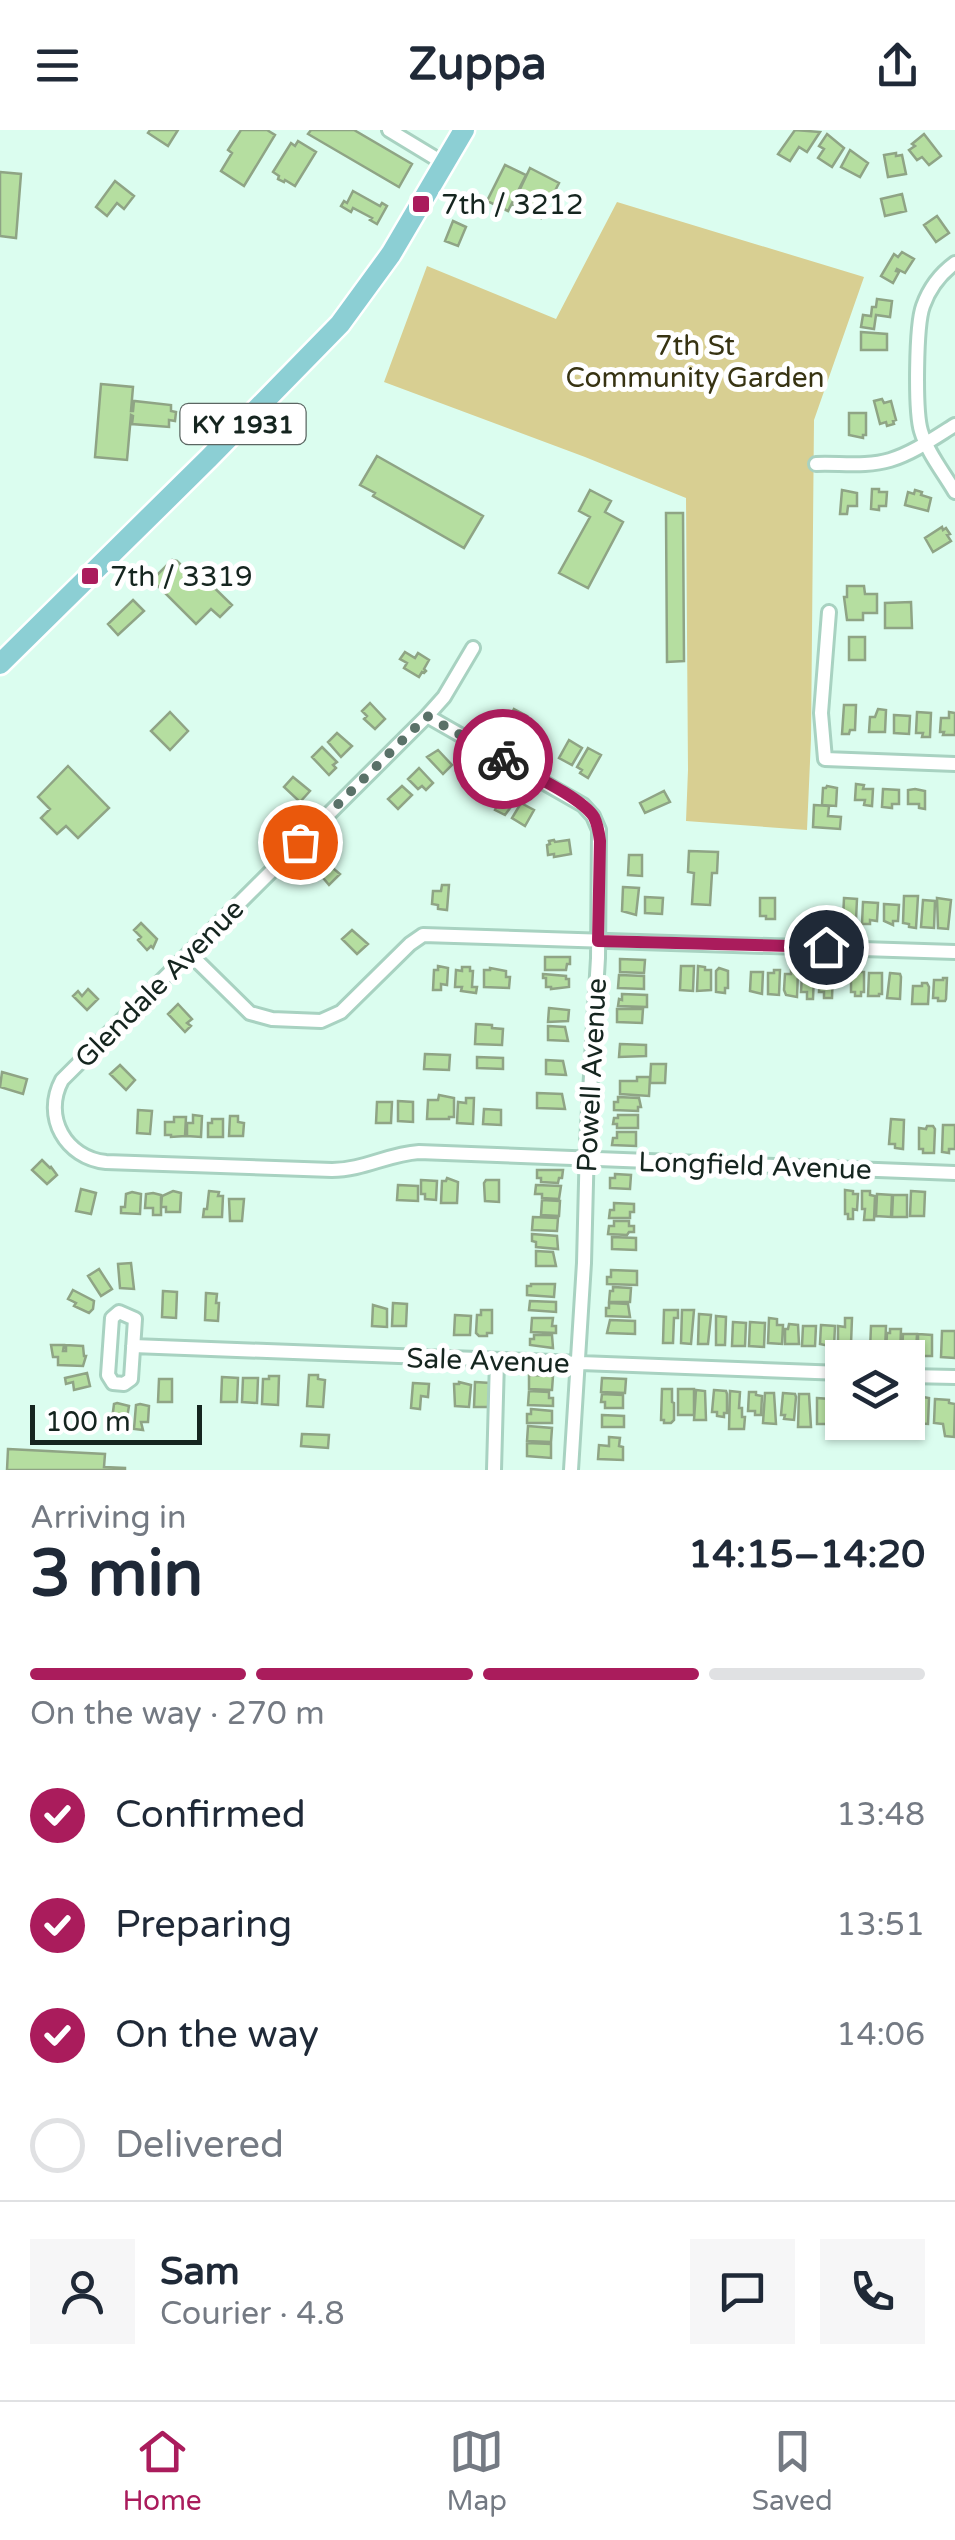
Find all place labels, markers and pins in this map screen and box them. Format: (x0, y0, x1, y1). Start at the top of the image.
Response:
place label: 7th / 3212 (441, 188, 584, 222)
marker: 7th / 3212 (410, 193, 432, 215)
place label: 7th / 3319 (110, 560, 253, 594)
marker: 7th / 3319 (79, 565, 101, 587)
pin (258, 800, 343, 885)
pin (784, 905, 869, 990)

